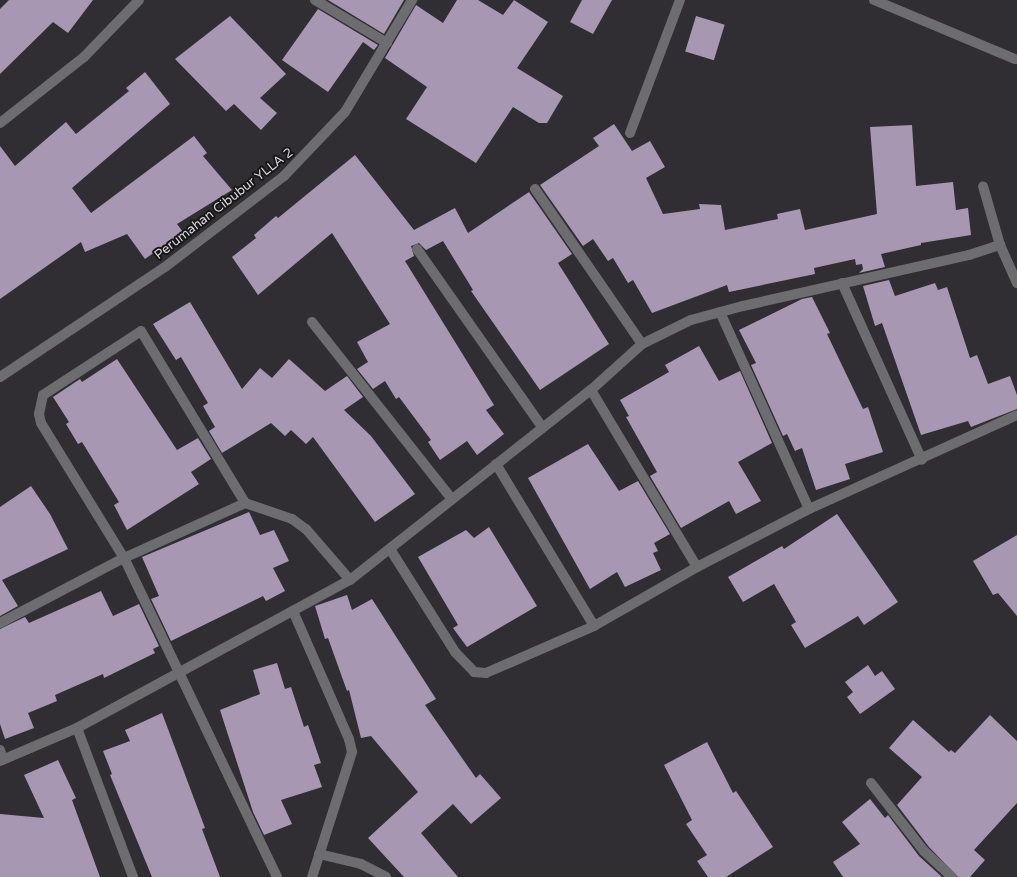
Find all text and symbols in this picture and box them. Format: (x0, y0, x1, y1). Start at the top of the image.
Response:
street label: Perumahan Cibubur YLLA 2 (152, 145, 296, 263)

